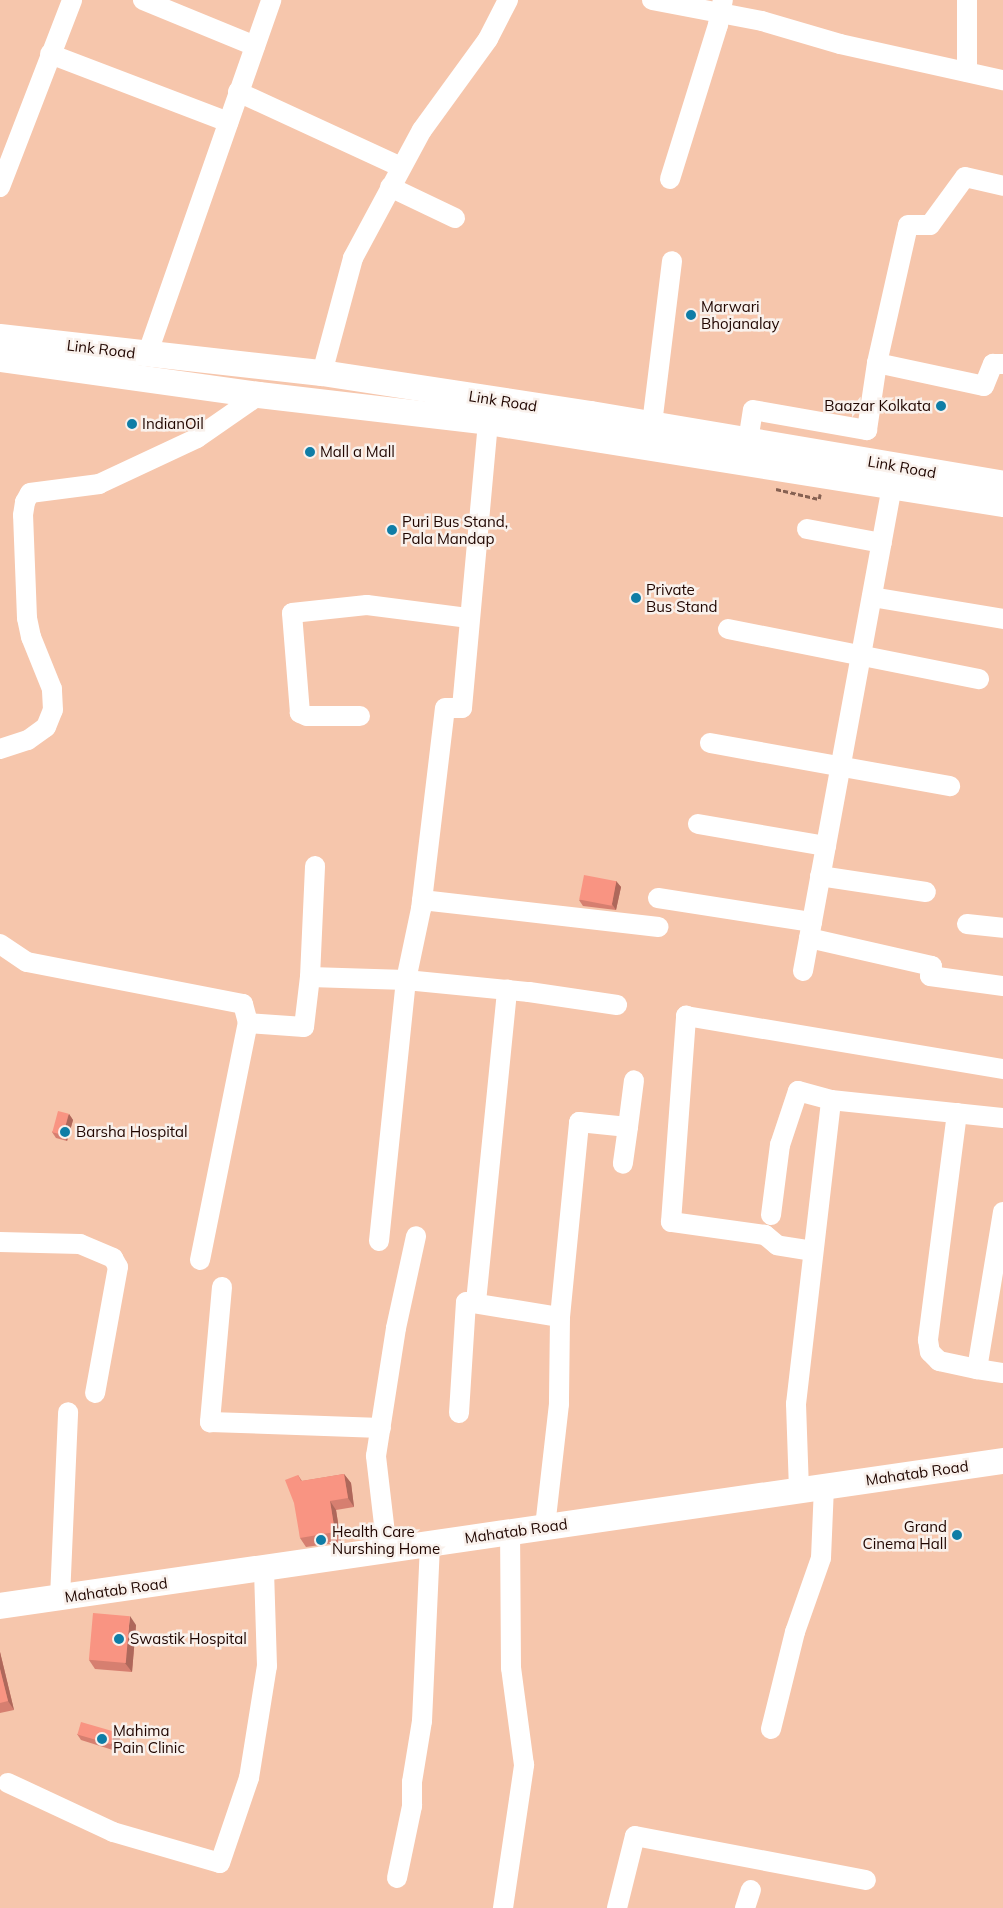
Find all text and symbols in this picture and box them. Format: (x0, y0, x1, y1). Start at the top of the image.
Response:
place label: Marwari Bhojanalay (701, 297, 779, 332)
marker: Marwari Bhojanalay (685, 309, 697, 321)
street label: Link Road (66, 336, 136, 362)
street label: Link Road (468, 387, 538, 415)
place label: Baazar Kolkata (824, 397, 931, 415)
marker: Baazar Kolkata (935, 400, 947, 412)
place label: IndianOil (142, 415, 204, 433)
marker: IndianOil (126, 418, 138, 430)
place label: Mall a Mall (320, 443, 395, 461)
marker: Mall a Mall (304, 446, 316, 458)
street label: Link Road (866, 452, 938, 482)
place label: Puri Bus Stand, Pala Mandap (402, 512, 508, 547)
marker: Puri Bus Stand, Pala Mandap (386, 524, 398, 536)
place label: Private Bus Stand (646, 580, 718, 615)
marker: Private Bus Stand (630, 592, 642, 604)
place label: Barsha Hospital (76, 1123, 188, 1141)
marker: Barsha Hospital (58, 1125, 72, 1139)
street label: Mahatab Road (864, 1457, 970, 1489)
street label: Mahatab Road (463, 1515, 569, 1547)
place label: Grand Cinema Hall (863, 1517, 947, 1552)
place label: Health Care Nurshing Home (332, 1522, 440, 1557)
marker: Grand Cinema Hall (951, 1529, 963, 1541)
marker: Health Care Nurshing Home (314, 1533, 328, 1547)
street label: Mahatab Road (63, 1574, 169, 1606)
place label: Swastik Hospital (130, 1630, 247, 1648)
marker: Swastik Hospital (112, 1632, 126, 1646)
place label: Mahima Pain Clinic (113, 1721, 185, 1756)
marker: Mahima Pain Clinic (95, 1732, 109, 1746)

